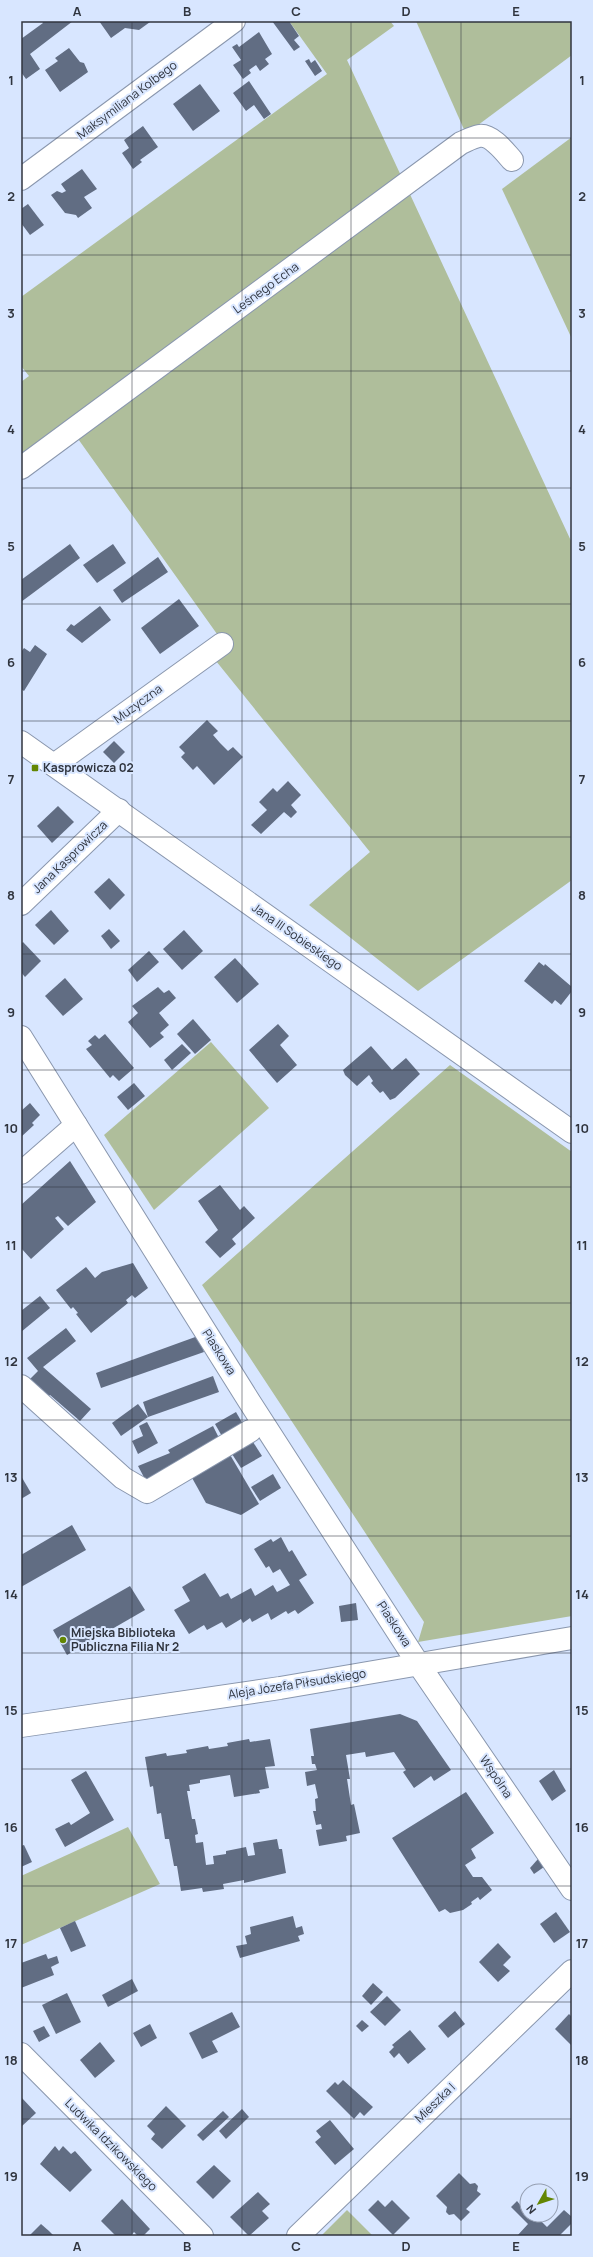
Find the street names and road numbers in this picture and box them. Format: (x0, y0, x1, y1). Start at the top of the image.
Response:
street label: Maksymiliana Kolbego (73, 56, 180, 143)
street label: Leśnego Echa (229, 258, 302, 317)
street label: Muzyczna (110, 680, 165, 727)
street label: Jana Kasprowicza (29, 816, 111, 897)
street label: Jana III Sobieskiego (249, 899, 346, 974)
street label: Piaskowa (199, 1326, 240, 1378)
street label: Piaskowa (373, 1598, 416, 1650)
street label: Aleja Józefa Piłsudskiego (227, 1664, 367, 1703)
street label: Wspólna (476, 1752, 517, 1801)
street label: Mieszka I (411, 2079, 459, 2126)
street label: Ludwika Idzikowskiego (61, 2095, 161, 2195)

